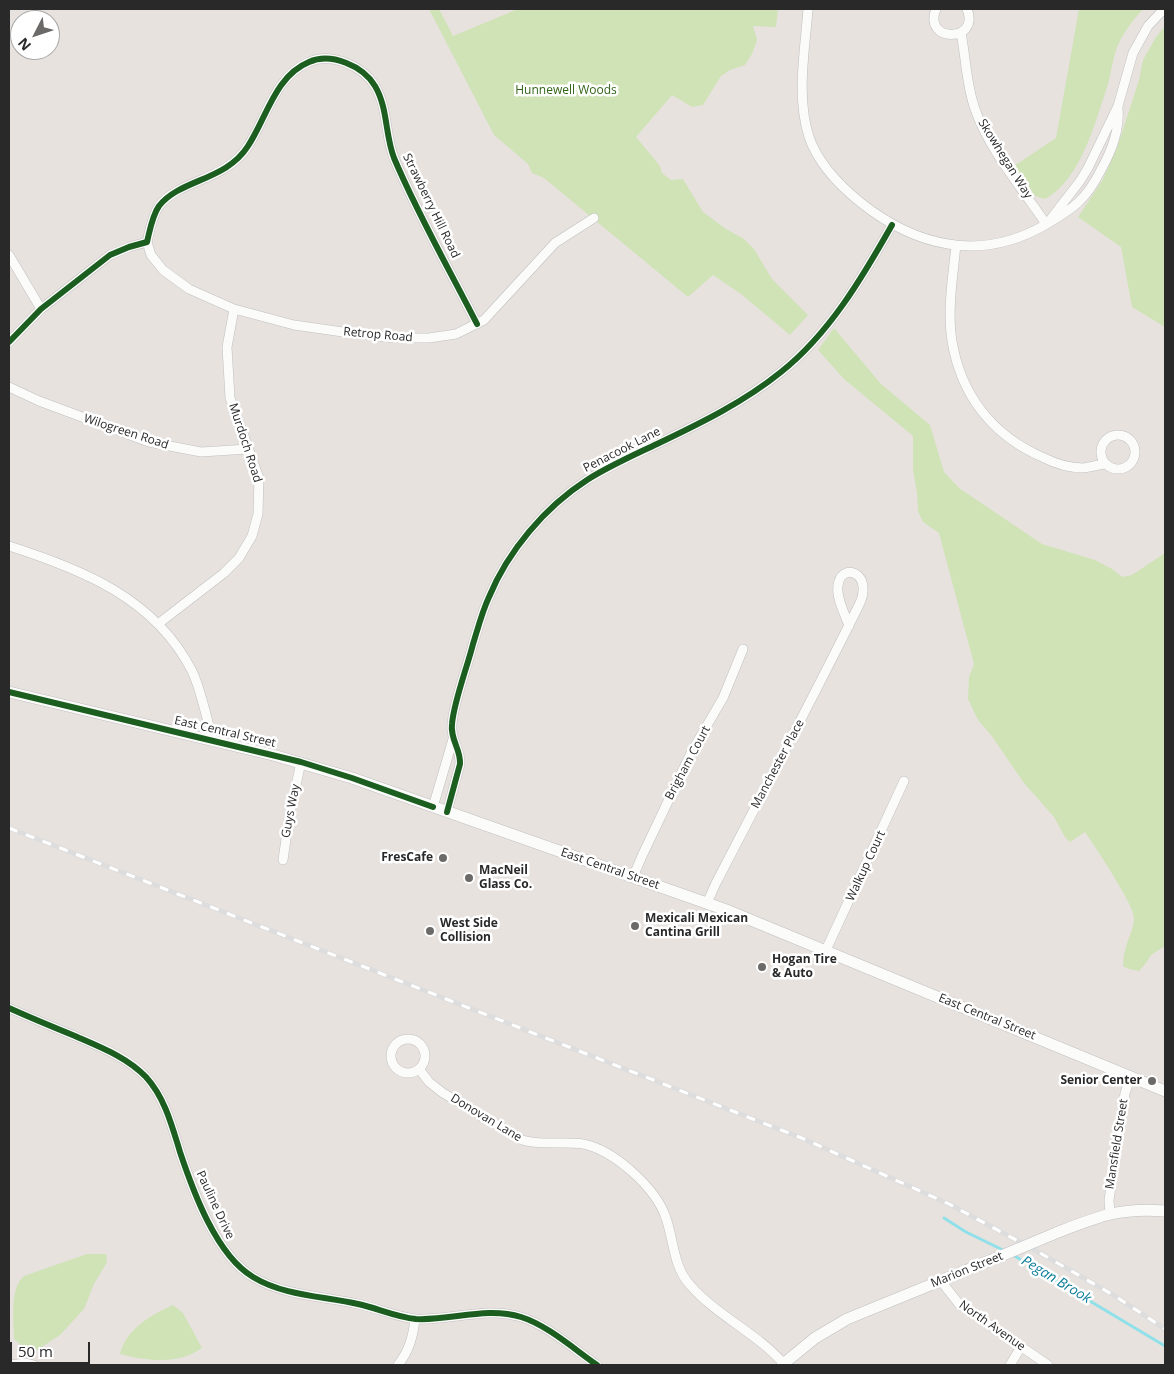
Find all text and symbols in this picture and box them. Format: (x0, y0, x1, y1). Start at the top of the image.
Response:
north arrow (10, 10, 60, 60)
text: N (13, 34, 35, 55)
park label: Hunnewell Woods (515, 84, 617, 98)
street label: Skowhegan Way (975, 117, 1035, 201)
street label: Strawberry Hill Road (399, 151, 463, 261)
street label: Retrop Road (343, 325, 413, 345)
street label: Murdoch Road (225, 402, 265, 484)
street label: Wilogreen Road (82, 411, 170, 453)
street label: Penacook Lane (581, 424, 663, 476)
street label: East Central Street (173, 713, 277, 751)
street label: Manchester Place (748, 717, 808, 811)
street label: Brigham Court (662, 724, 714, 802)
street label: Guys Way (279, 783, 303, 839)
street label: Walkup Court (843, 828, 889, 904)
street label: East Central Street (559, 845, 661, 893)
place label: FresCafe (381, 851, 433, 865)
marker: FresCafe (437, 852, 449, 864)
place label: MacNeil Glass Co. (479, 864, 532, 892)
marker: MacNeil Glass Co. (463, 872, 475, 884)
place label: Mexicali Mexican Cantina Grill (645, 912, 748, 940)
place label: West Side Collision (440, 917, 498, 945)
marker: Mexicali Mexican Cantina Grill (629, 920, 641, 932)
marker: West Side Collision (424, 925, 436, 937)
place label: Hogan Tire & Auto (772, 953, 837, 981)
marker: Hogan Tire & Auto (756, 961, 768, 973)
street label: East Central Street (936, 991, 1038, 1043)
place label: Senior Center (1060, 1074, 1142, 1088)
marker: Senior Center (1146, 1075, 1158, 1087)
street label: Donovan Lane (448, 1091, 524, 1145)
street label: Mansfield Street (1103, 1098, 1131, 1190)
street label: Pauline Drive (193, 1168, 237, 1242)
street label: Marion Street (929, 1249, 1005, 1291)
water label: Pegan Brook (1018, 1253, 1094, 1307)
street label: North Avenue (956, 1298, 1028, 1354)
scale bar (12, 1332, 92, 1364)
text: 50 m (18, 1341, 53, 1361)

